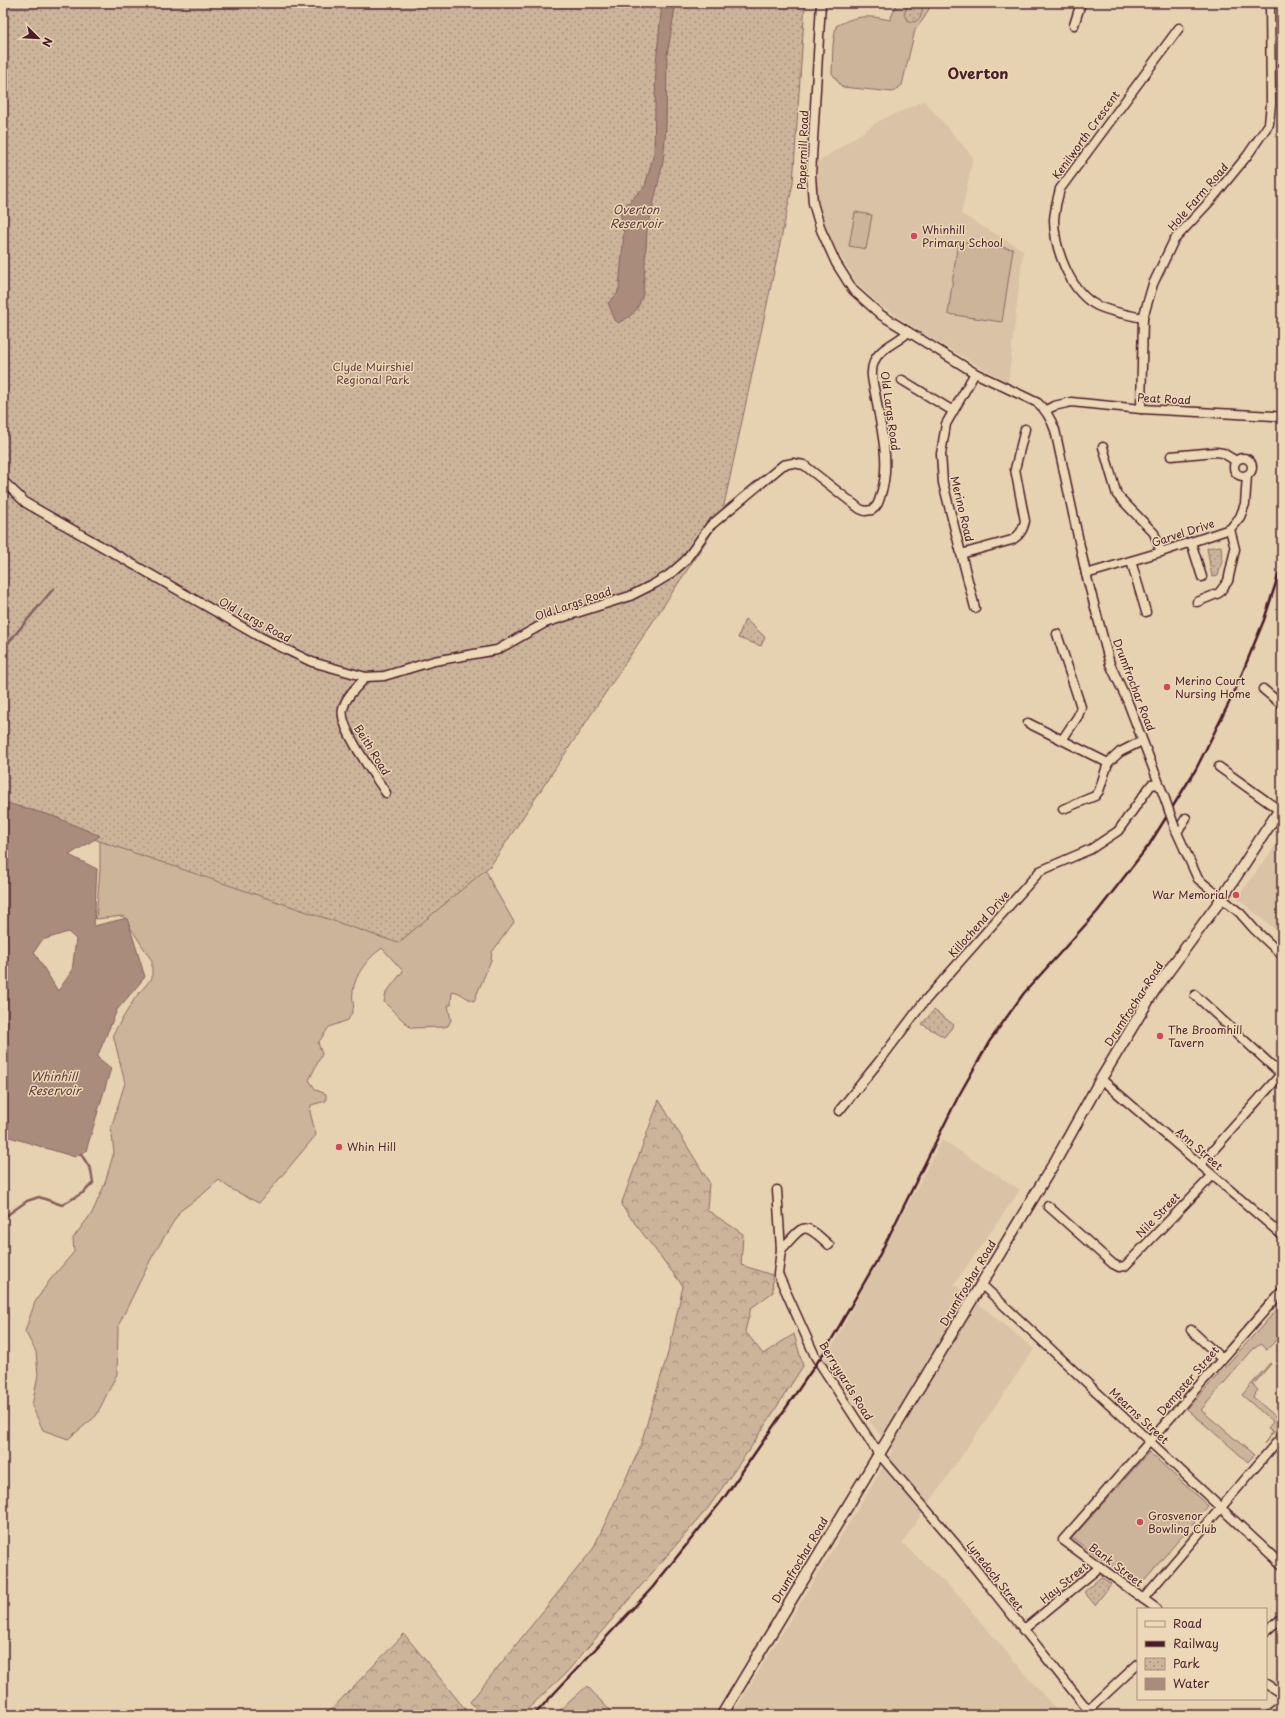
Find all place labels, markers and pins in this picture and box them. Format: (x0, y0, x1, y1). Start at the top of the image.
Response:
place label: Whinhill Primary School (922, 221, 1003, 251)
marker: Whinhill Primary School (909, 231, 919, 241)
place label: Merino Court Nursing Home (1175, 672, 1251, 702)
marker: Merino Court Nursing Home (1162, 682, 1172, 692)
place label: War Memorial (1152, 886, 1228, 903)
marker: War Memorial (1231, 890, 1241, 900)
place label: The Broomhill Tavern (1168, 1021, 1242, 1051)
marker: The Broomhill Tavern (1155, 1031, 1165, 1041)
place label: Whin Hill (347, 1138, 396, 1155)
marker: Whin Hill (334, 1142, 344, 1152)
place label: Grosvenor Bowling Club (1148, 1507, 1217, 1537)
marker: Grosvenor Bowling Club (1135, 1517, 1145, 1527)

